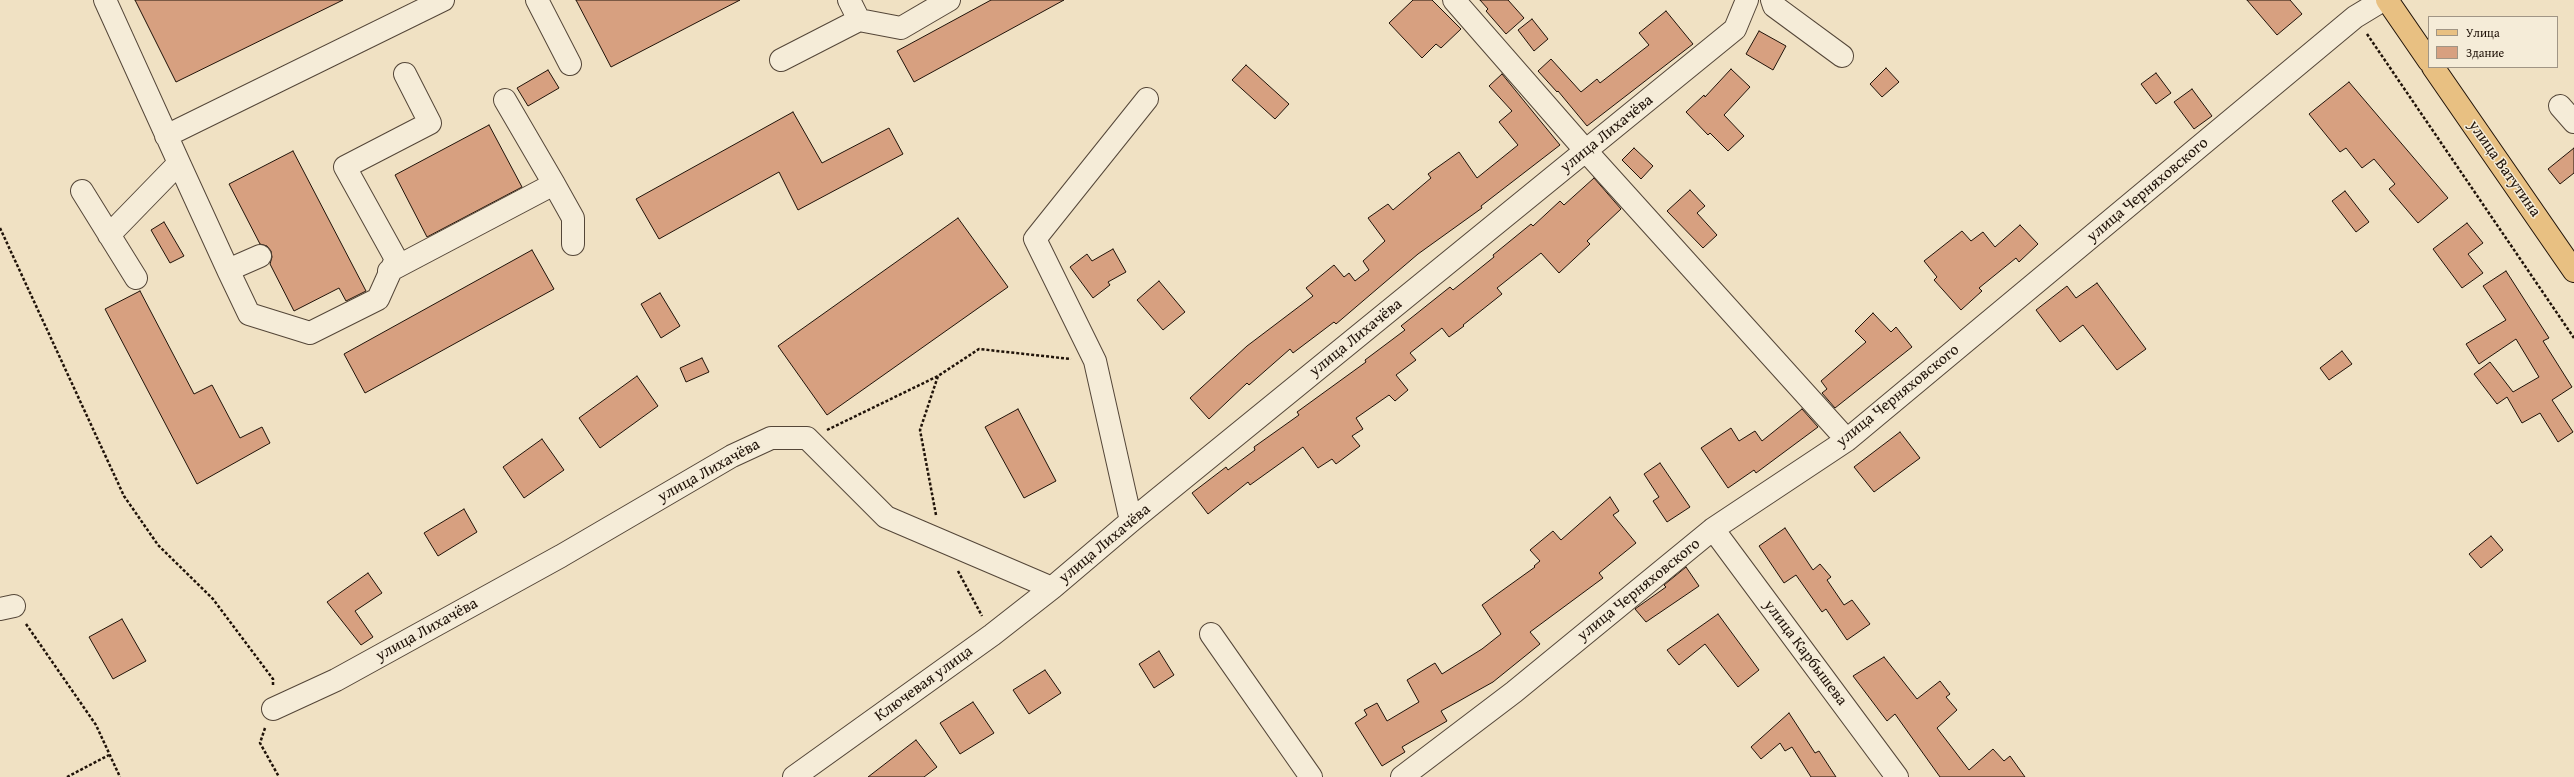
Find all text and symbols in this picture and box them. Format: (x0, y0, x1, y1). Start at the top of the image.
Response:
legend (2428, 16, 2558, 68)
text: Улица (2466, 24, 2500, 41)
text: Здание (2466, 44, 2504, 61)
street label: улица Лихачёва (1557, 91, 1657, 177)
street label: улица Ватутина (2464, 117, 2544, 221)
street label: улица Черняховского (2083, 134, 2213, 246)
street label: улица Лихачёва (1306, 295, 1406, 381)
street label: улица Черняховского (1833, 340, 1963, 452)
street label: улица Лихачёва (655, 435, 763, 507)
street label: улица Лихачёва (1055, 500, 1155, 588)
street label: улица Черняховского (1574, 534, 1704, 646)
street label: улица Лихачёва (373, 594, 481, 666)
street label: улица Карбышева (1759, 596, 1851, 710)
street label: Ключевая улица (871, 642, 977, 726)

